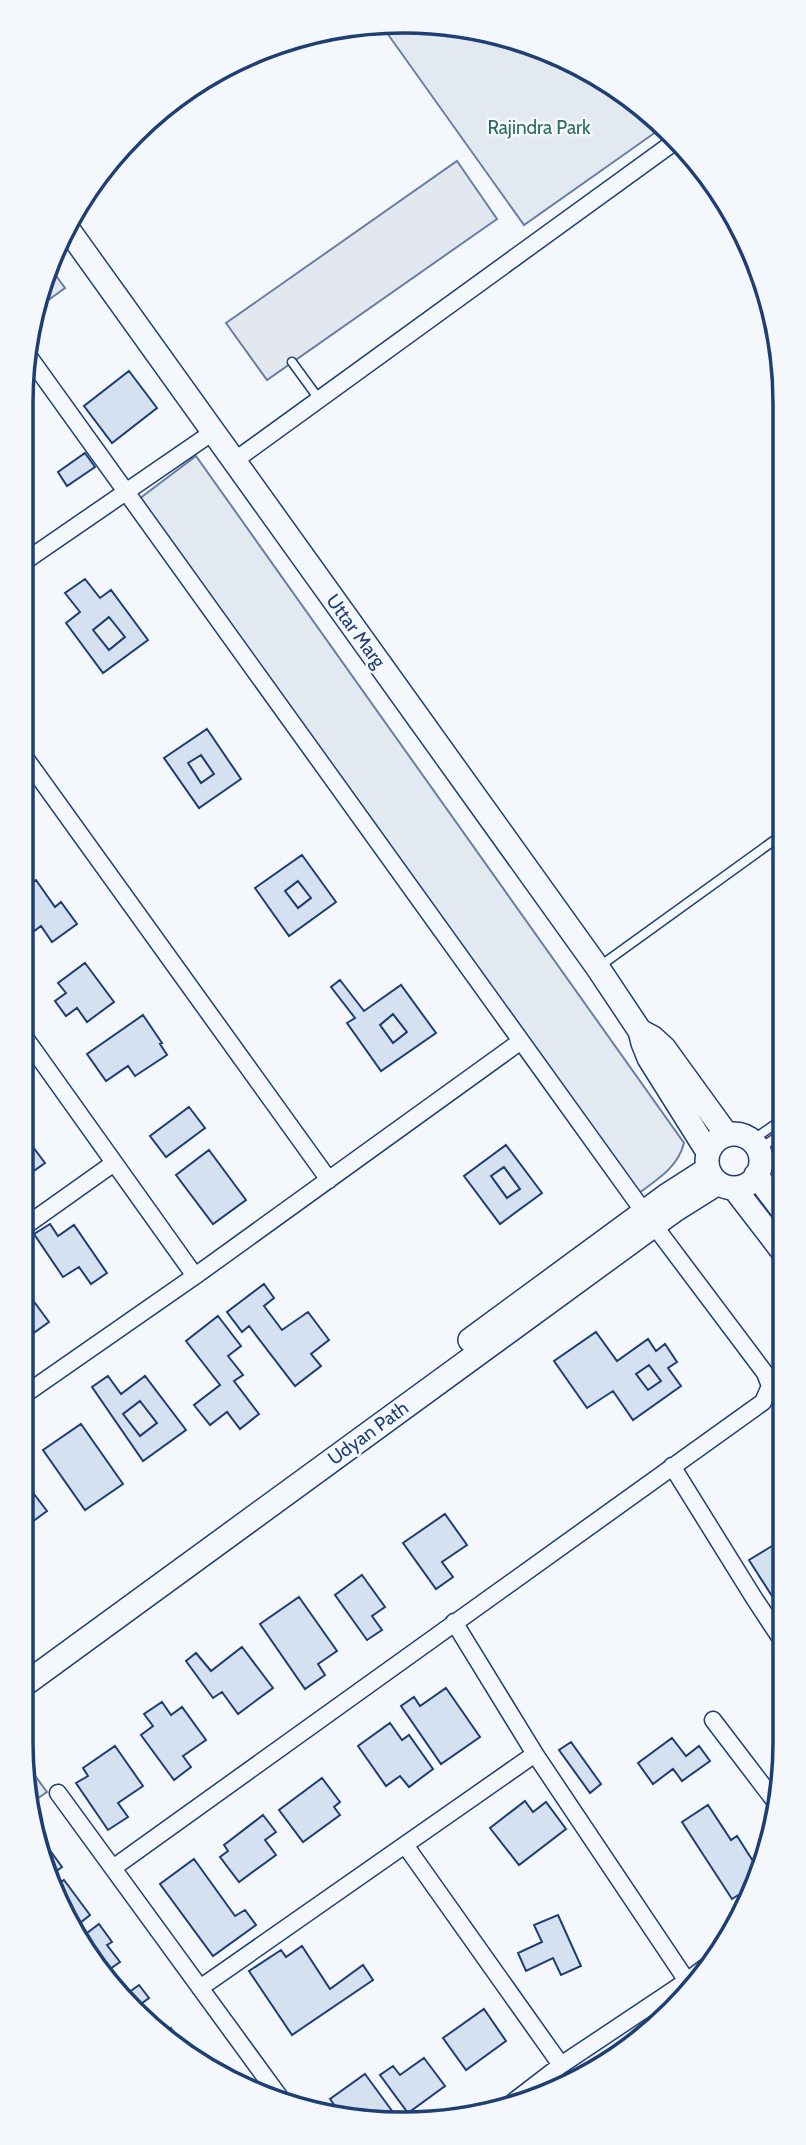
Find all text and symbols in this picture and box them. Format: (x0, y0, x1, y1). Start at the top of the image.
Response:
park label: Rajindra Park (487, 116, 591, 139)
street label: Uttar Marg (322, 590, 391, 673)
street label: Udyan Path (323, 1396, 413, 1470)

